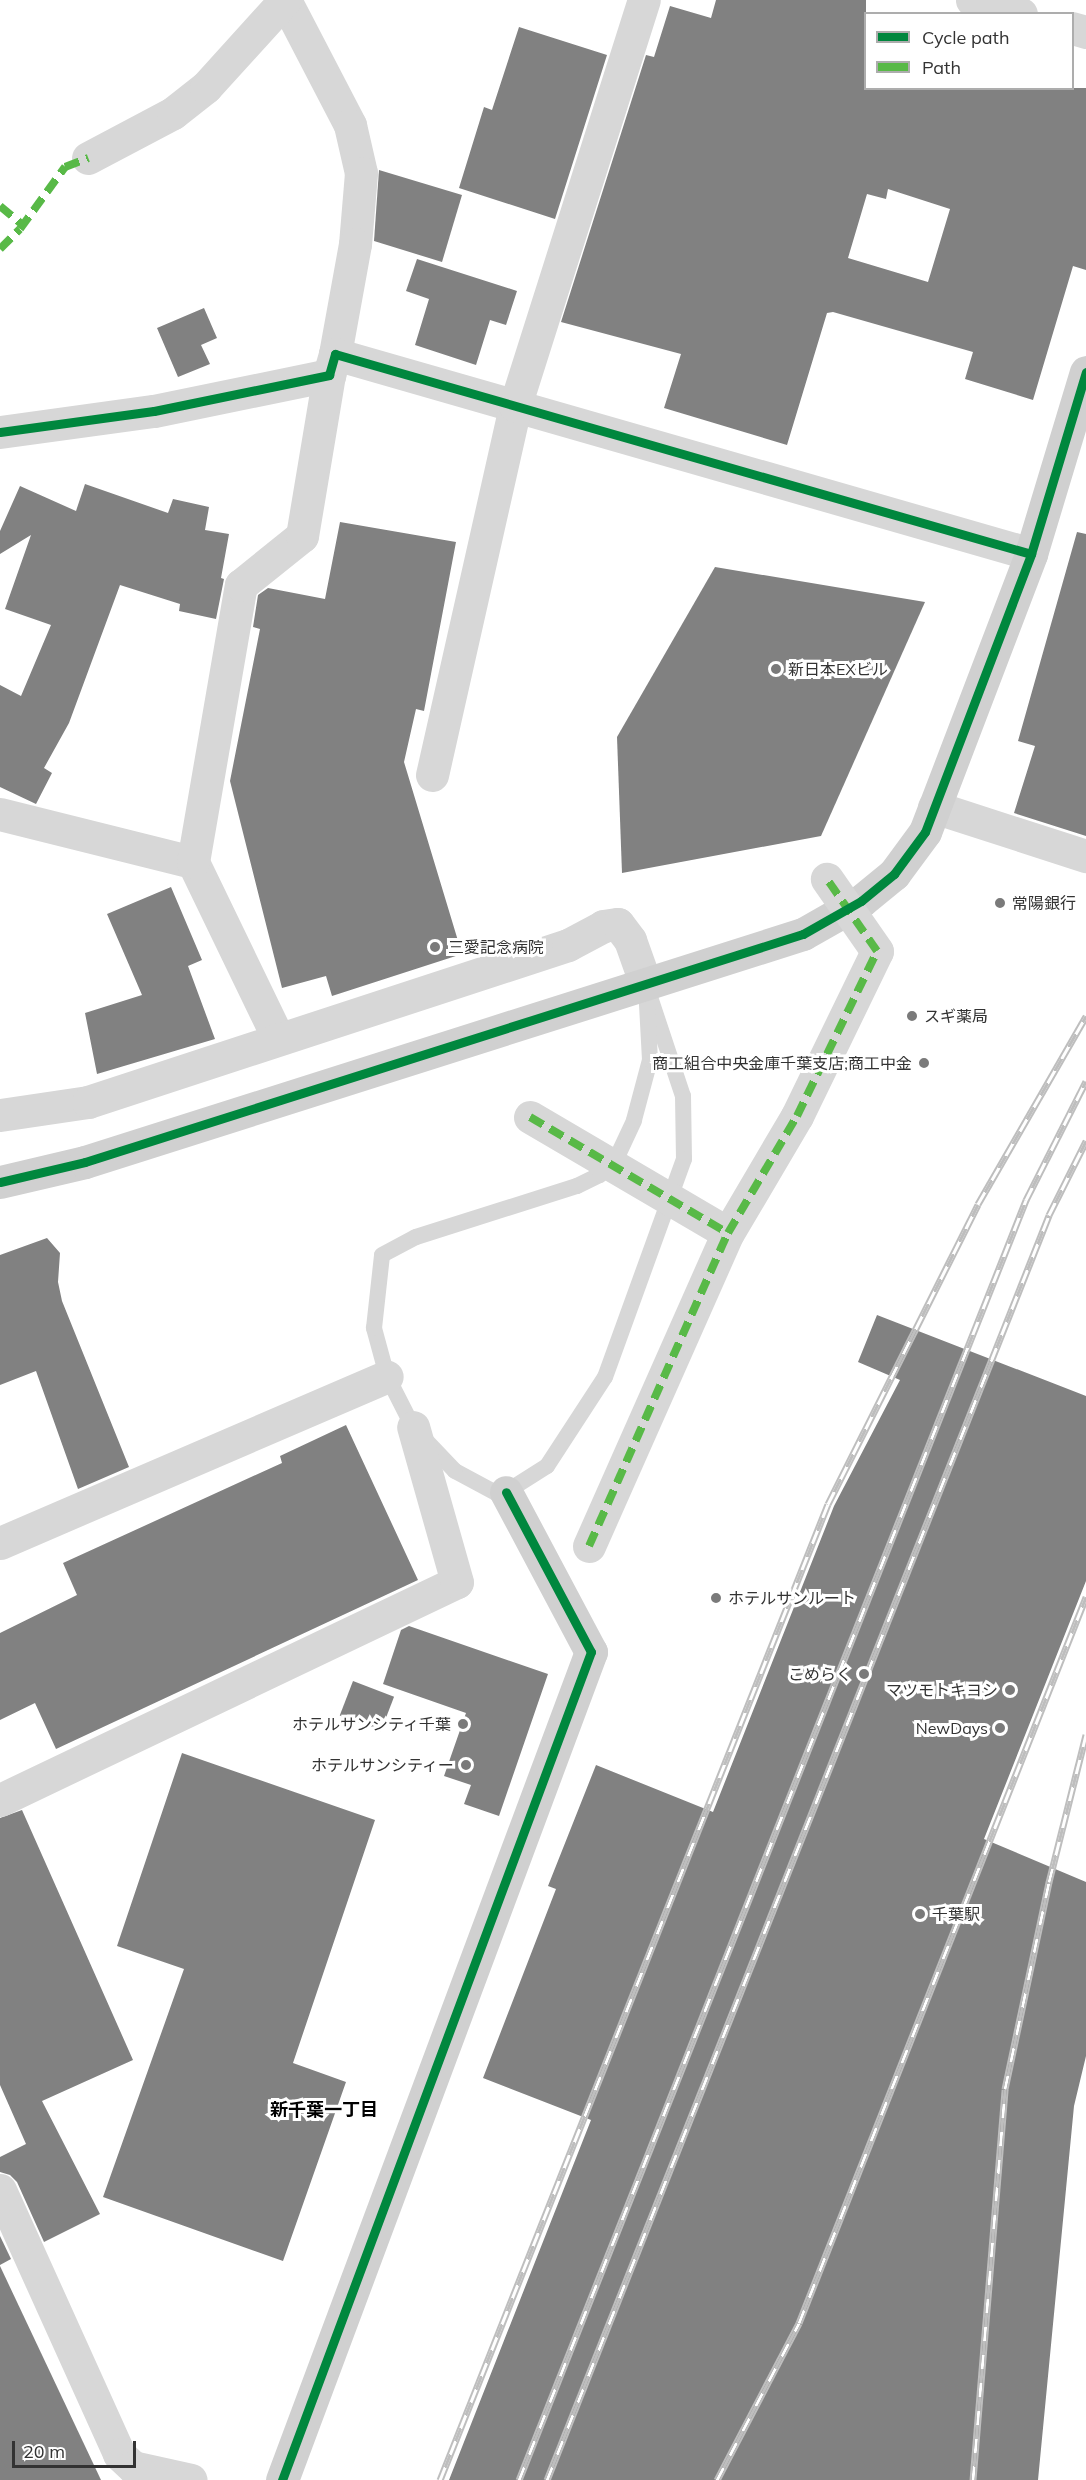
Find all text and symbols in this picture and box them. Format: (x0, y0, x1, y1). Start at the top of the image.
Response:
legend (864, 12, 1074, 90)
text: Cycle path (922, 26, 1009, 49)
text: Path (922, 56, 961, 79)
place label: 新日本EXビル (788, 659, 888, 679)
marker: 新日本EXビル (769, 662, 783, 676)
place label: 常陽銀行 (1012, 893, 1076, 913)
marker: 常陽銀行 (993, 896, 1007, 910)
place label: 三愛記念病院 (448, 937, 544, 957)
marker: 三愛記念病院 (426, 938, 444, 956)
place label: スギ薬局 (924, 1006, 988, 1026)
marker: スギ薬局 (905, 1009, 919, 1023)
place label: 商工組合中央金庫千葉支店;商工中金 (652, 1053, 912, 1073)
marker: 商工組合中央金庫千葉支店;商工中金 (917, 1056, 931, 1070)
place label: ホテルサンルート (728, 1588, 856, 1608)
marker: ホテルサンルート (709, 1591, 723, 1605)
place label: こめらく (788, 1664, 852, 1684)
marker: こめらく (857, 1667, 871, 1681)
place label: マツモトキヨシ (886, 1680, 998, 1700)
marker: マツモトキヨシ (1003, 1683, 1017, 1697)
place label: ホテルサンシティ千葉 (291, 1714, 451, 1734)
marker: ホテルサンシティ千葉 (456, 1717, 470, 1731)
place label: NewDays (916, 1718, 988, 1738)
marker: NewDays (993, 1721, 1007, 1735)
place label: ホテルサンシティー (310, 1755, 454, 1775)
marker: ホテルサンシティー (459, 1758, 473, 1772)
place label: 千葉駅 (932, 1904, 980, 1924)
marker: 千葉駅 (913, 1907, 927, 1921)
district label: 新千葉一丁目 (270, 2099, 378, 2121)
scale bar (15, 2429, 140, 2467)
text: 20 m (23, 2440, 65, 2463)

